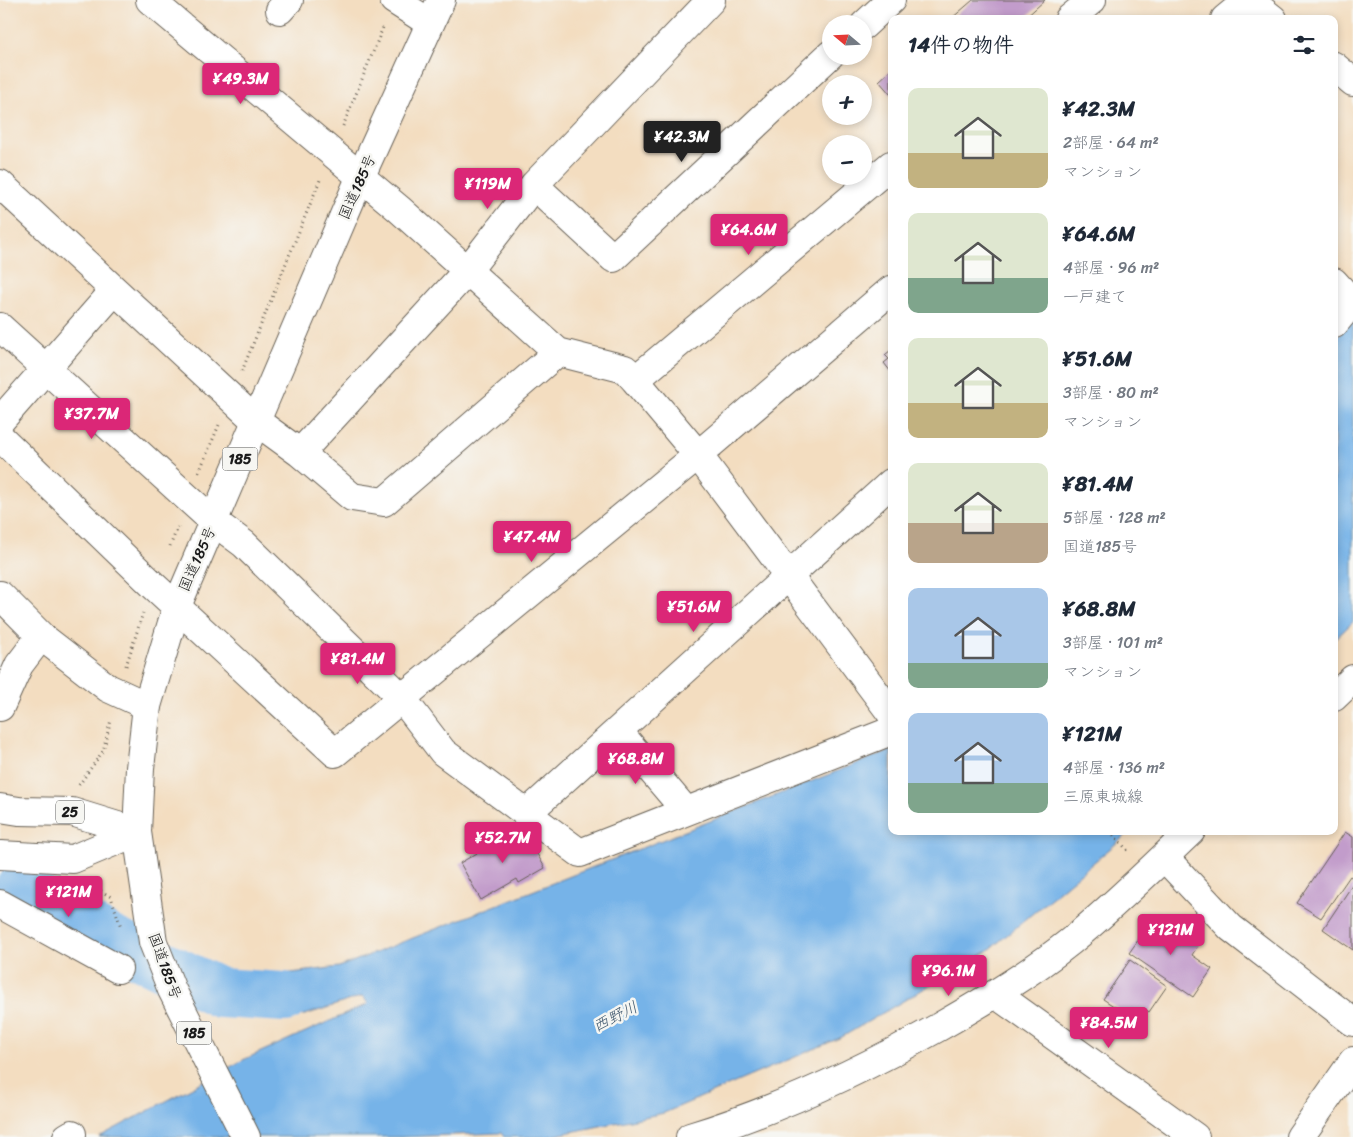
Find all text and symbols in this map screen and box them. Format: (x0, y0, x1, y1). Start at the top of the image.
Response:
north arrow (822, 15, 872, 65)
map controls (822, 15, 872, 185)
text: 14件の物件 (908, 26, 1014, 64)
icon: filters (1290, 31, 1318, 59)
pin: ¥49.3M (200, 62, 282, 105)
text: ¥49.3M (213, 64, 269, 93)
button: + (822, 75, 872, 125)
text: ¥42.3M (1063, 90, 1135, 128)
icon: home (948, 108, 1008, 168)
pin: ¥42.3M (641, 120, 723, 163)
text: ¥42.3M (655, 122, 709, 151)
text: 2部屋 · 64 m² (1063, 128, 1159, 157)
button: − (822, 135, 872, 185)
street label: 国道185号 (331, 150, 383, 224)
text: マンション (1063, 157, 1142, 186)
pin: ¥119M (453, 168, 523, 210)
text: ¥119M (465, 169, 511, 198)
pin: ¥64.6M (708, 214, 790, 256)
text: ¥64.6M (722, 215, 776, 244)
text: ¥64.6M (1063, 215, 1135, 253)
icon: home (948, 233, 1008, 293)
text: 4部屋 · 96 m² (1063, 253, 1159, 282)
text: 一戸建て (1063, 282, 1127, 311)
text: ¥51.6M (1063, 340, 1132, 378)
icon: home (948, 358, 1008, 418)
text: 3部屋 · 80 m² (1063, 378, 1159, 407)
pin: ¥37.7M (51, 398, 133, 440)
text: ¥37.7M (65, 399, 119, 428)
text: マンション (1063, 407, 1142, 436)
road number: 185 (222, 448, 258, 470)
text: ¥81.4M (1063, 465, 1133, 503)
icon: home (948, 483, 1008, 543)
text: 5部屋 · 128 m² (1063, 503, 1166, 532)
pin: ¥47.4M (491, 520, 573, 563)
street label: 国道185号 (171, 522, 223, 596)
text: ¥47.4M (504, 522, 560, 551)
text: 国道185号 (1063, 532, 1137, 561)
pin: ¥51.6M (653, 590, 735, 633)
text: ¥68.8M (1063, 590, 1135, 628)
text: ¥51.6M (668, 592, 720, 621)
icon: home (948, 608, 1008, 668)
text: 3部屋 · 101 m² (1063, 628, 1163, 657)
pin: ¥81.4M (317, 642, 399, 685)
text: ¥81.4M (331, 644, 385, 673)
text: マンション (1063, 657, 1142, 686)
text: ¥121M (1063, 715, 1122, 753)
icon: home (948, 733, 1008, 793)
pin: ¥68.8M (595, 742, 677, 785)
text: ¥68.8M (608, 744, 664, 773)
text: 4部屋 · 136 m² (1063, 753, 1165, 782)
text: 三原東城線 (1063, 782, 1143, 811)
road number: 25 (56, 800, 84, 824)
pin: ¥52.7M (462, 822, 544, 864)
text: ¥52.7M (476, 823, 530, 852)
pin: ¥121M (34, 876, 104, 918)
text: ¥121M (47, 877, 91, 906)
pin: ¥121M (1136, 914, 1206, 956)
text: ¥121M (1149, 915, 1193, 944)
street label: 国道185号 (141, 929, 189, 1003)
pin: ¥96.1M (908, 954, 990, 997)
text: ¥96.1M (923, 956, 975, 985)
water label: 西野川 (587, 993, 643, 1040)
pin: ¥84.5M (1068, 1006, 1150, 1049)
text: ¥84.5M (1081, 1008, 1137, 1037)
road number: 185 (176, 1021, 212, 1044)

